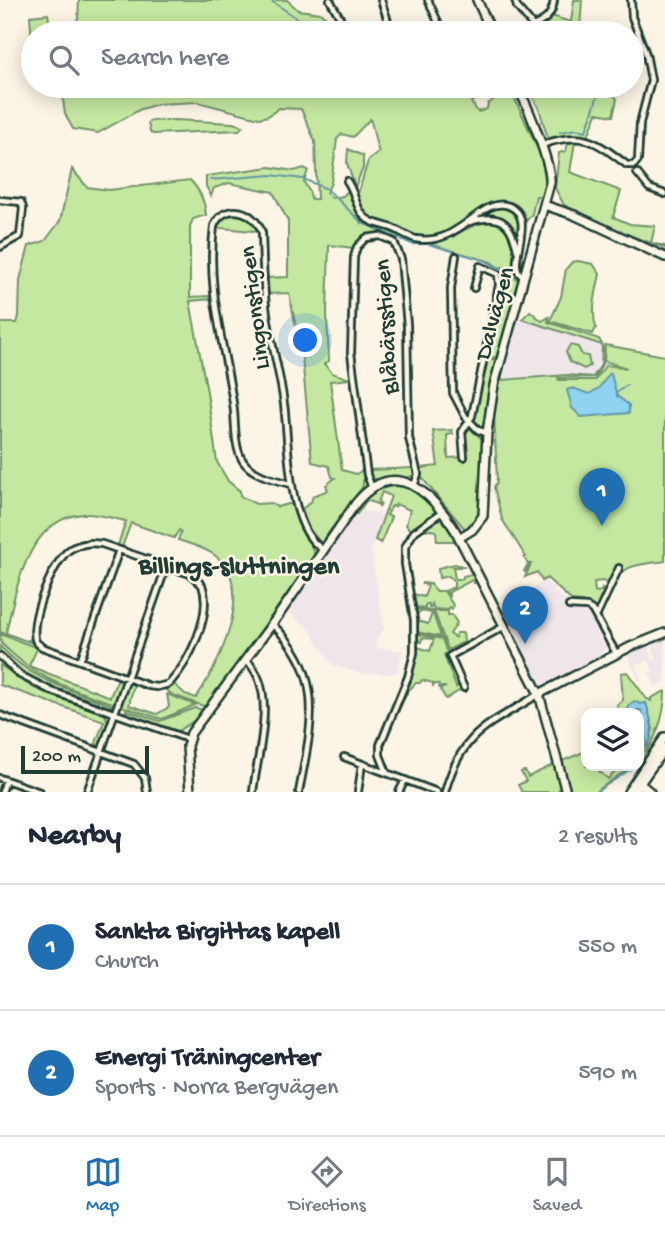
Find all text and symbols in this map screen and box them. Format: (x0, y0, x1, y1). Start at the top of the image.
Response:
search box (21, 21, 644, 98)
icon: search (45, 41, 83, 79)
text: Search here (101, 44, 229, 75)
street label: Lingonstigen (234, 244, 278, 371)
street label: Blåbärsstigen (369, 258, 408, 396)
street label: Dalvägen (469, 263, 523, 366)
your location (288, 323, 322, 357)
pin: 1 (579, 468, 625, 526)
district label: Billings-sluttningen (138, 553, 340, 584)
pin: 2 (502, 586, 548, 644)
map controls (581, 708, 644, 771)
button: layers (581, 708, 644, 771)
scale bar (21, 743, 149, 775)
text: 200 m (32, 746, 81, 769)
text: Nearby (28, 820, 121, 855)
text: 2 results (558, 824, 637, 851)
text: Sankta Birgittas kapell (95, 918, 340, 949)
text: 1 (46, 934, 56, 961)
text: 550 m (578, 934, 637, 961)
text: Church (95, 949, 159, 976)
text: Energi Träningcenter (95, 1044, 319, 1075)
text: 2 (45, 1060, 57, 1087)
text: 590 m (579, 1060, 637, 1087)
text: Sports · Norra Bergvägen (95, 1075, 338, 1102)
tab: Map (84, 1153, 122, 1218)
tab: Directions (289, 1153, 366, 1218)
tab: Saved (533, 1153, 581, 1218)

